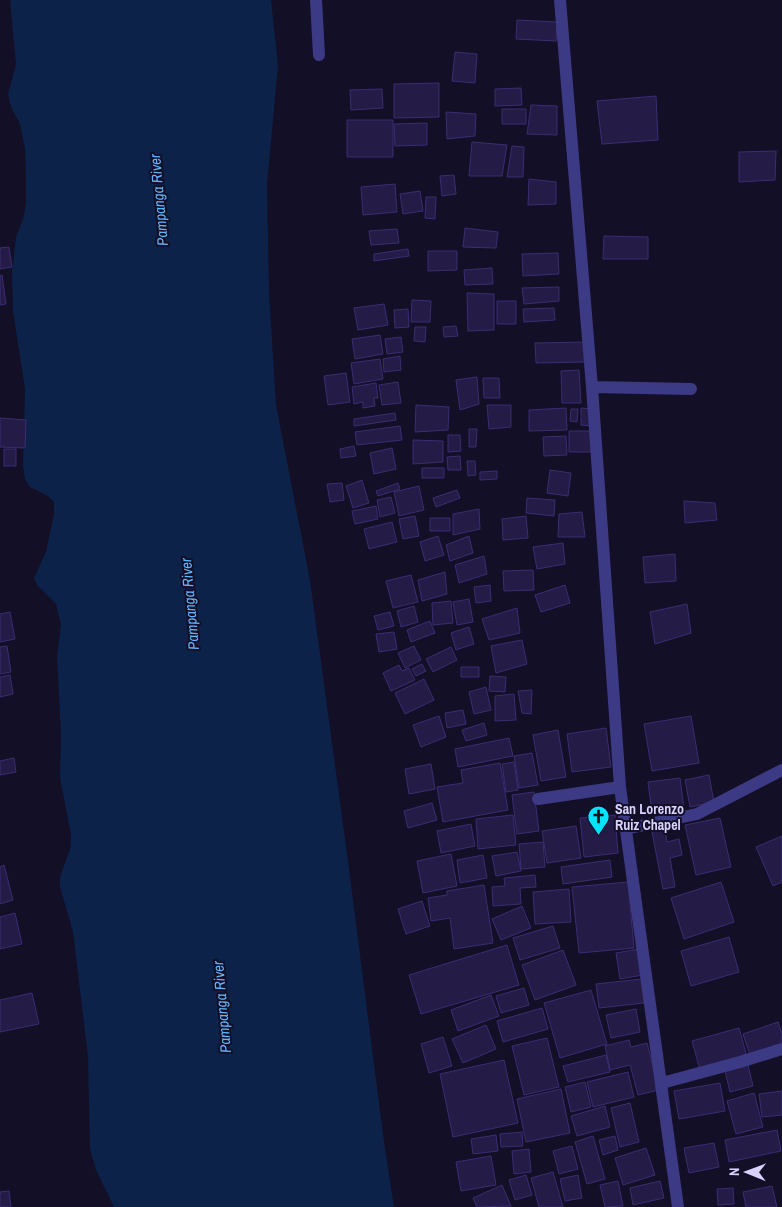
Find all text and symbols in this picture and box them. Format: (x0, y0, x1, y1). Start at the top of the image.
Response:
water label: Pampanga River (144, 152, 173, 247)
water label: Pampanga River (175, 556, 204, 651)
place label: San Lorenzo Ruiz Chapel (615, 800, 684, 834)
church icon: San Lorenzo Ruiz Chapel (587, 805, 611, 836)
water label: Pampanga River (207, 959, 236, 1054)
north arrow (722, 1147, 772, 1197)
text: N (725, 1167, 743, 1176)

